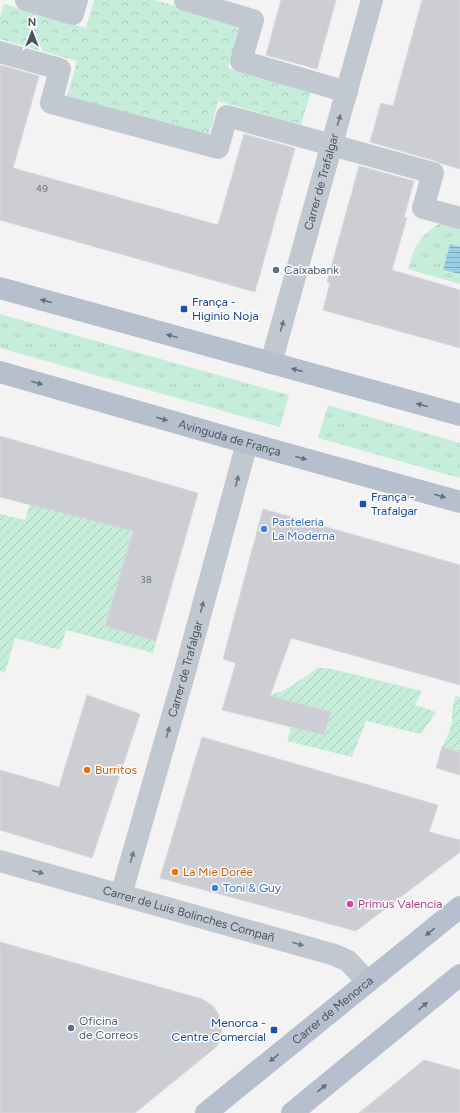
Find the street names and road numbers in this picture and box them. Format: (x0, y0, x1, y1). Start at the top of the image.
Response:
street label: Carrer de Trafalgar (301, 132, 342, 232)
street label: Avinguda de França (177, 417, 283, 459)
street label: Carrer de Trafalgar (165, 619, 205, 719)
street label: Carrer de Luis Bolinches Compañ (101, 883, 277, 945)
street label: Carrer de Menorca (289, 973, 376, 1047)

